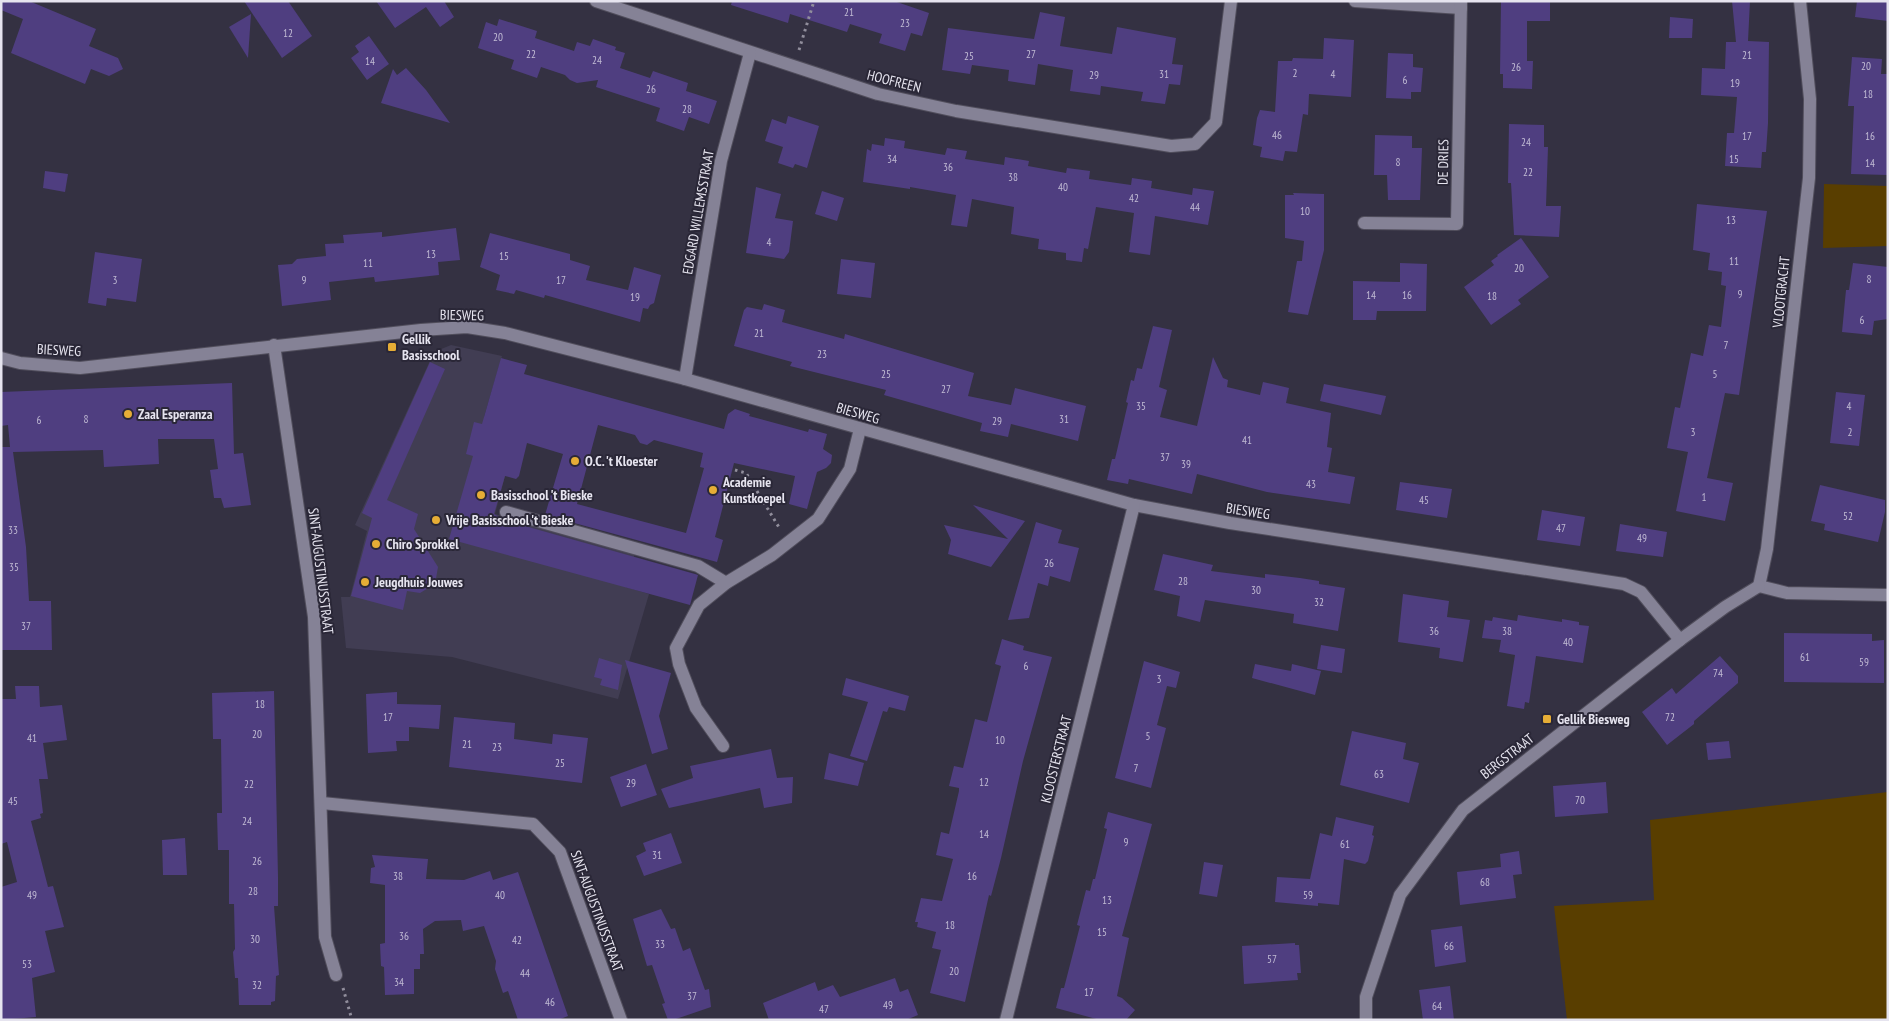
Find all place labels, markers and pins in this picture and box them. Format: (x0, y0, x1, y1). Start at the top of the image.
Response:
place label: Gellik Basisschool (402, 330, 460, 364)
marker: Gellik Basisschool (386, 341, 398, 353)
place label: Zaal Esperanza (138, 405, 213, 423)
marker: Zaal Esperanza (122, 408, 134, 420)
place label: O.C. 't Kloester (585, 452, 658, 470)
marker: O.C. 't Kloester (569, 455, 581, 467)
place label: Academie Kunstkoepel (722, 473, 786, 507)
marker: Academie Kunstkoepel (707, 484, 719, 496)
place label: Basisschool 't Bieske (491, 486, 593, 504)
marker: Basisschool 't Bieske (475, 489, 487, 501)
place label: Vrije Basisschool 't Bieske (445, 511, 573, 529)
marker: Vrije Basisschool 't Bieske (430, 514, 442, 526)
place label: Chiro Sprokkel (386, 535, 459, 553)
marker: Chiro Sprokkel (370, 538, 382, 550)
place label: Jeugdhuis Jouwes (374, 573, 463, 591)
marker: Jeugdhuis Jouwes (359, 576, 371, 588)
place label: Gellik Biesweg (1557, 710, 1630, 728)
marker: Gellik Biesweg (1541, 713, 1553, 725)

